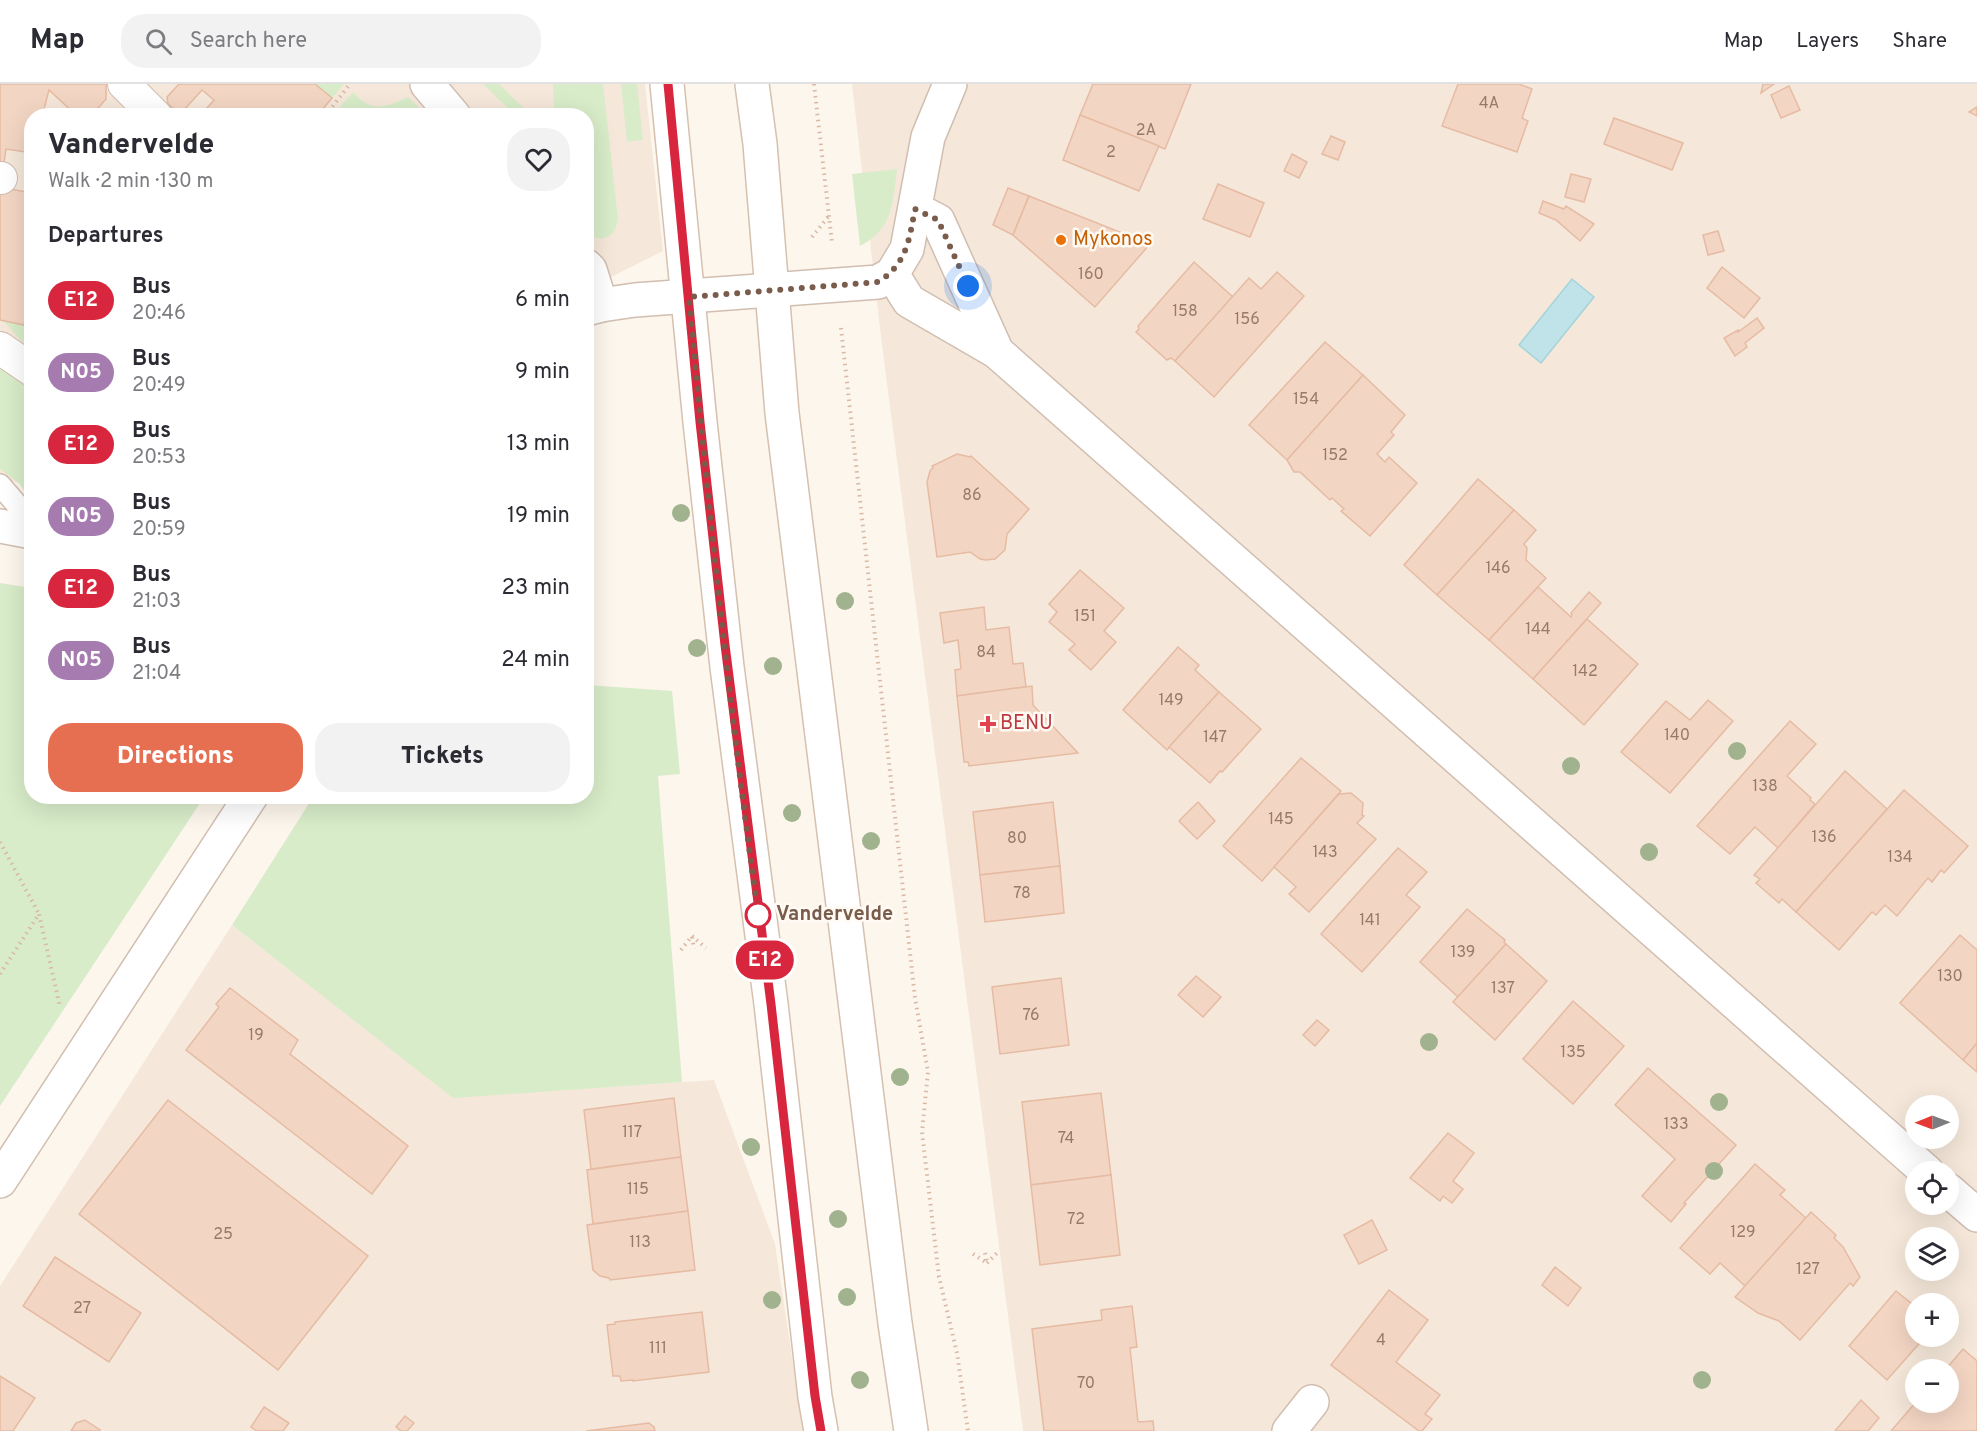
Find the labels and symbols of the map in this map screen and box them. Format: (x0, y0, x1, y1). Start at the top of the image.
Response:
house number: 4A (1479, 94, 1499, 114)
house number: 2A (1136, 121, 1156, 141)
house number: 2 (1106, 143, 1116, 163)
place label: Mykonos (1073, 227, 1153, 253)
marker: Mykonos (1054, 233, 1068, 247)
house number: 160 (1078, 265, 1104, 285)
your location (953, 271, 983, 301)
house number: 158 (1172, 302, 1198, 322)
house number: 156 (1234, 310, 1260, 330)
house number: 154 (1293, 390, 1319, 410)
house number: 152 (1322, 446, 1348, 466)
house number: 86 (962, 486, 982, 506)
house number: 146 (1485, 559, 1511, 579)
house number: 151 (1074, 607, 1096, 627)
house number: 144 (1525, 620, 1551, 640)
house number: 84 (976, 643, 996, 663)
house number: 142 (1572, 662, 1598, 682)
house number: 149 (1159, 691, 1183, 711)
place label: BENU (1000, 711, 1053, 737)
marker: BENU (981, 717, 995, 731)
house number: 140 (1664, 726, 1690, 746)
house number: 147 (1203, 728, 1227, 748)
house number: 138 (1752, 777, 1778, 797)
house number: 145 (1268, 810, 1294, 830)
house number: 136 (1811, 828, 1837, 848)
house number: 80 (1007, 829, 1027, 849)
house number: 143 (1312, 843, 1338, 863)
house number: 134 (1887, 848, 1913, 868)
house number: 78 (1013, 884, 1031, 904)
marker: Vandervelde (745, 902, 771, 928)
place label: Vandervelde (776, 902, 893, 928)
house number: 141 (1359, 911, 1381, 931)
line badge: E12 (730, 940, 800, 980)
house number: 139 (1451, 943, 1475, 963)
house number: 130 (1937, 967, 1963, 987)
house number: 137 (1491, 979, 1515, 999)
house number: 76 (1022, 1006, 1040, 1026)
house number: 19 (248, 1026, 264, 1046)
house number: 135 (1560, 1043, 1586, 1063)
north arrow (1905, 1095, 1959, 1149)
house number: 133 (1663, 1115, 1689, 1135)
house number: 117 (622, 1123, 642, 1143)
house number: 74 (1058, 1129, 1074, 1149)
house number: 115 (627, 1180, 649, 1200)
house number: 72 (1067, 1210, 1085, 1230)
house number: 129 (1730, 1223, 1756, 1243)
house number: 25 (213, 1225, 233, 1245)
house number: 113 (629, 1233, 651, 1253)
house number: 127 (1796, 1260, 1820, 1280)
house number: 27 (73, 1299, 91, 1319)
house number: 4 (1376, 1331, 1386, 1351)
house number: 111 (649, 1339, 667, 1359)
house number: 70 (1077, 1374, 1095, 1394)

